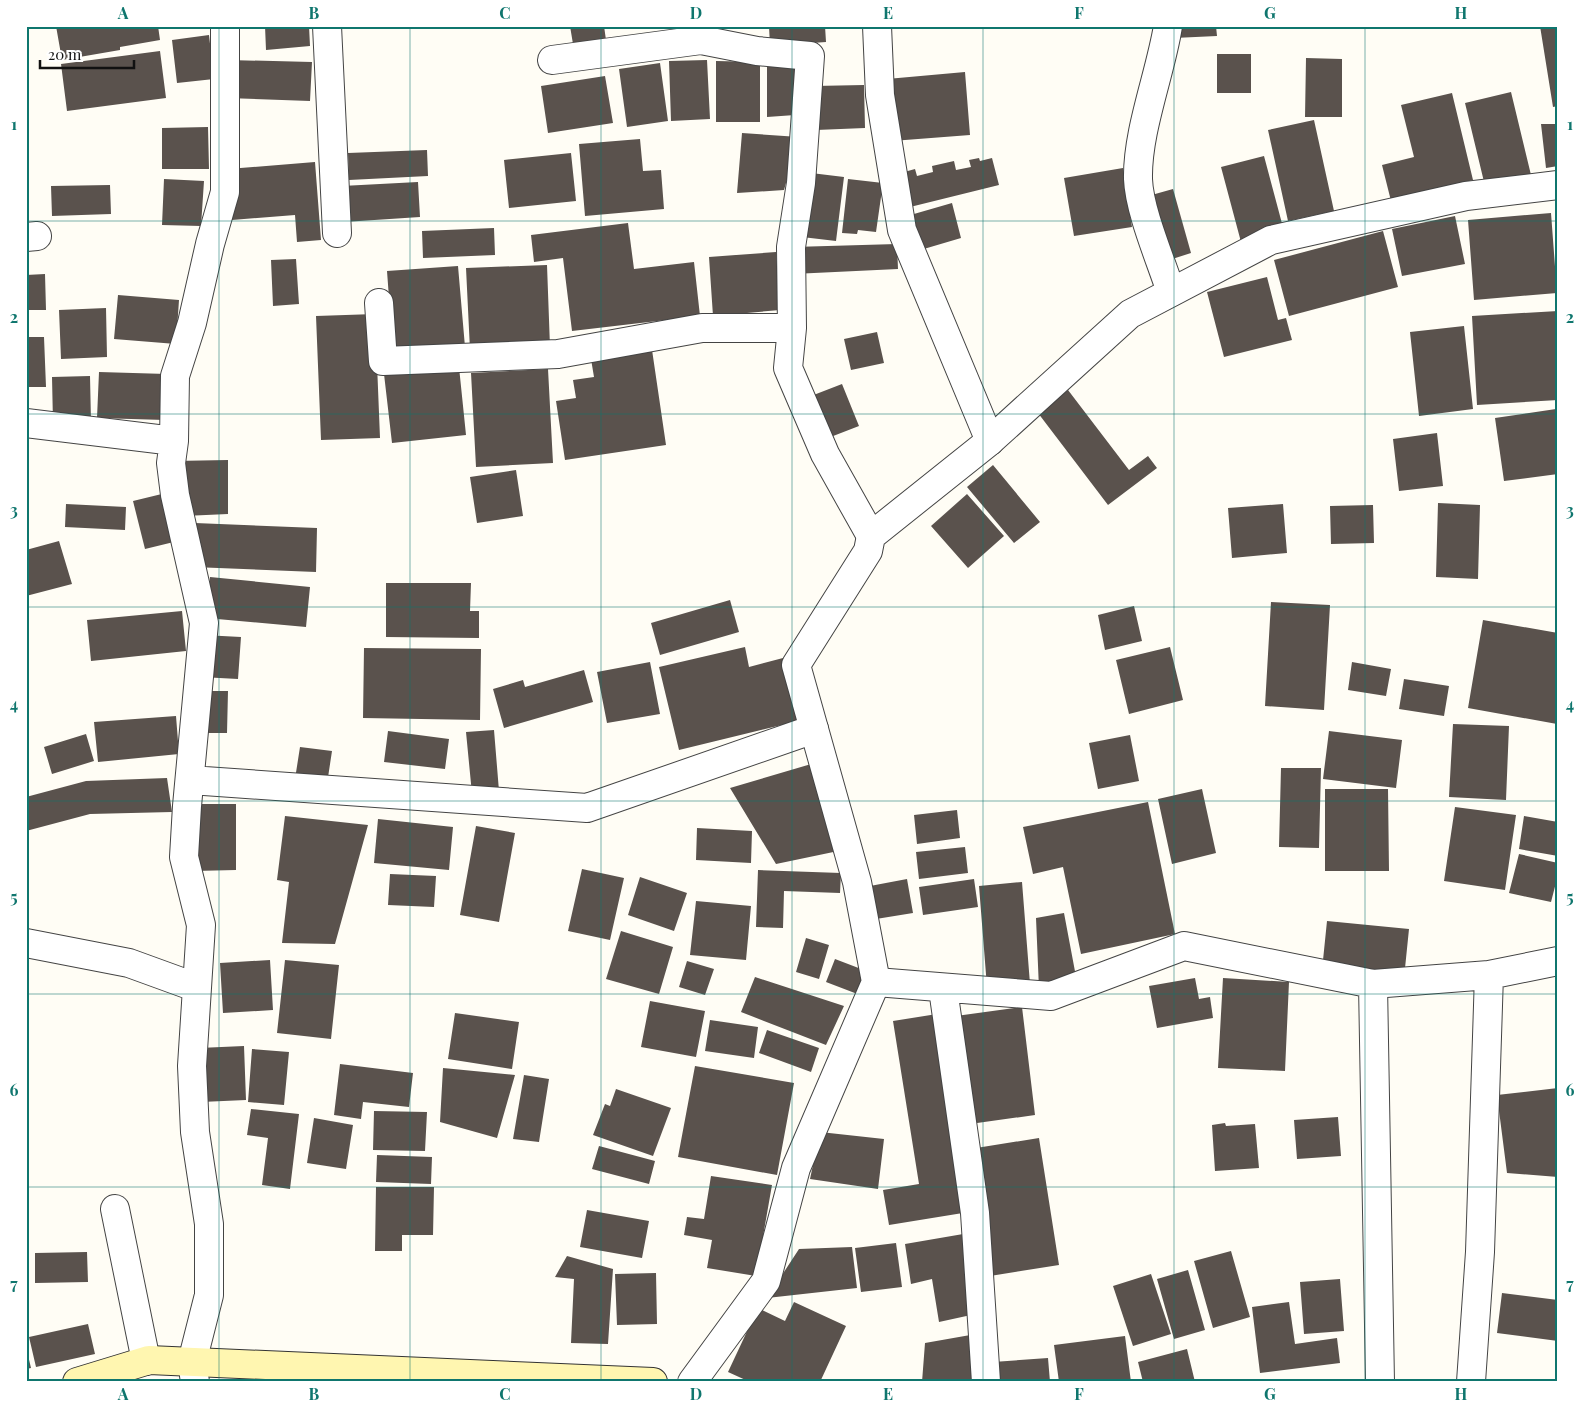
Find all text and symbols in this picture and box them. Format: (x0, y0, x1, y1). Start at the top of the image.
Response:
text: A (117, 2, 129, 23)
text: B (309, 2, 320, 23)
text: C (499, 2, 511, 23)
text: D (690, 2, 702, 23)
text: E (883, 2, 893, 23)
text: F (1074, 2, 1084, 23)
text: G (1264, 2, 1276, 23)
text: H (1455, 2, 1468, 23)
scale bar (40, 38, 134, 70)
text: 20 m (48, 44, 82, 64)
text: 1 (11, 113, 17, 134)
text: 1 (1567, 113, 1573, 134)
text: 2 (10, 306, 18, 327)
text: 2 (1566, 306, 1574, 327)
text: 3 (10, 499, 18, 520)
text: 3 (1566, 499, 1574, 520)
text: 4 (10, 693, 18, 714)
text: 4 (1566, 693, 1574, 714)
text: 5 (10, 886, 18, 907)
text: 5 (1566, 886, 1574, 907)
text: 6 (10, 1079, 19, 1100)
text: 6 (1566, 1079, 1575, 1100)
text: 7 (10, 1273, 18, 1294)
text: 7 (1566, 1273, 1574, 1294)
text: A (117, 1383, 129, 1404)
text: B (309, 1383, 320, 1404)
text: C (499, 1383, 511, 1404)
text: D (690, 1383, 702, 1404)
text: E (883, 1383, 893, 1404)
text: F (1074, 1383, 1084, 1404)
text: G (1264, 1383, 1276, 1404)
text: H (1455, 1383, 1468, 1404)

